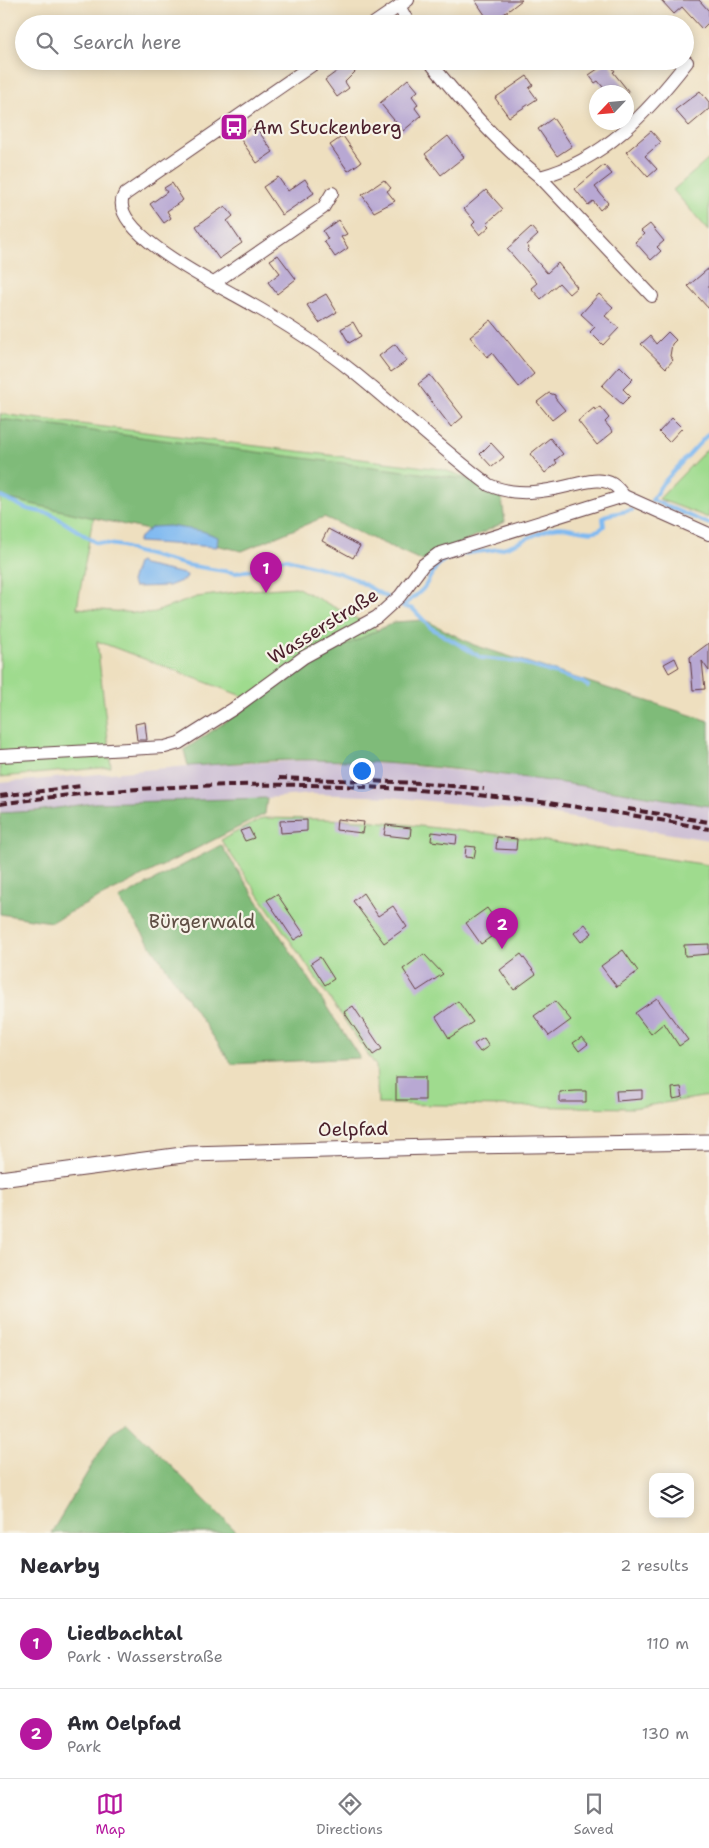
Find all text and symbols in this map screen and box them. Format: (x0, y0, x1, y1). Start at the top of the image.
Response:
search box (15, 15, 694, 70)
icon: search (33, 29, 61, 57)
text: Search here (73, 30, 182, 55)
north arrow (589, 85, 634, 130)
bus stop icon: Am Stuckenberg (219, 112, 249, 142)
place label: Am Stuckenberg (253, 115, 402, 140)
pin: 1 (250, 552, 282, 593)
street label: Wasserstraße (263, 582, 383, 670)
your location (349, 758, 375, 784)
pin: 2 (486, 908, 518, 949)
park label: Bürgerwald (149, 909, 255, 934)
street label: Oelpfad (318, 1116, 388, 1142)
map controls (649, 1473, 694, 1518)
button: layers (649, 1473, 694, 1518)
text: Nearby (20, 1552, 100, 1580)
text: 2 results (620, 1555, 689, 1576)
text: Liedbachtal (67, 1621, 183, 1646)
text: 1 (32, 1633, 40, 1654)
text: 110 m (646, 1633, 689, 1654)
text: Park · Wasserstraße (67, 1646, 223, 1667)
text: Am Oelpfad (67, 1711, 181, 1736)
text: 2 (30, 1723, 42, 1744)
text: 130 m (642, 1723, 689, 1744)
text: Park (67, 1736, 101, 1757)
tab: Map (95, 1790, 125, 1838)
tab: Directions (316, 1790, 383, 1838)
tab: Saved (574, 1790, 614, 1838)

